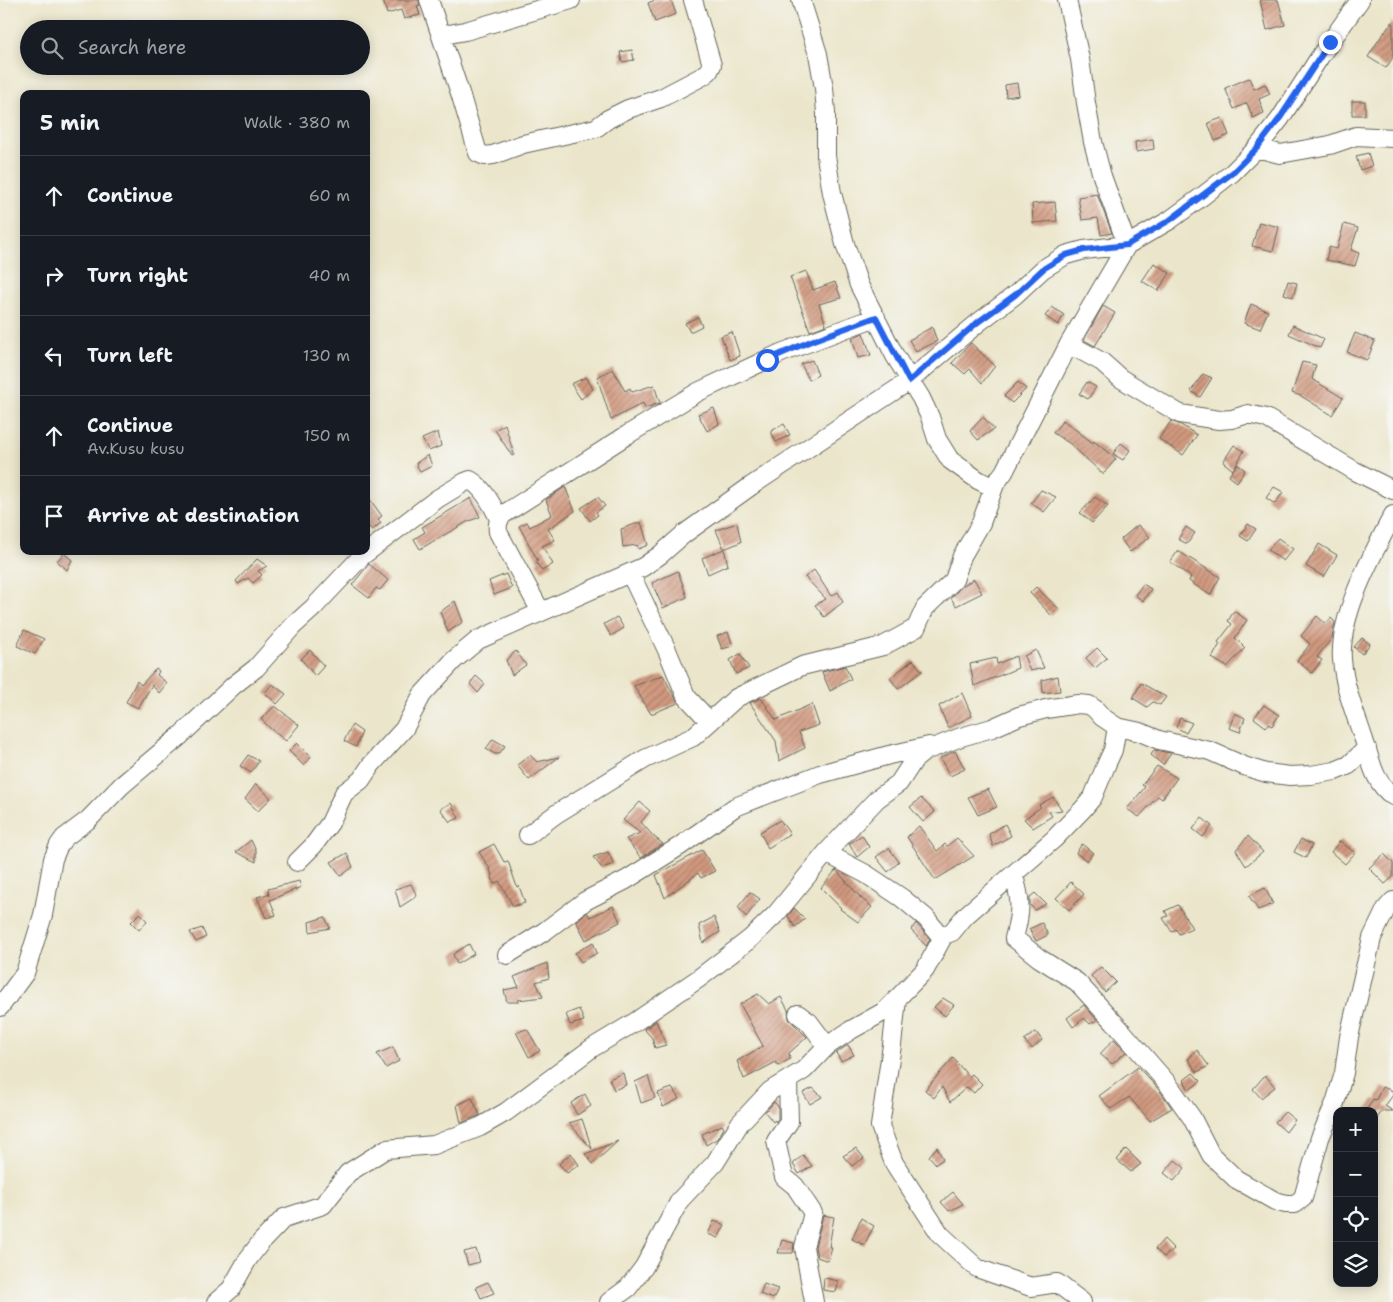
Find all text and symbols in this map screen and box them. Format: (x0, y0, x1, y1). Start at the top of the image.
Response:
search box (20, 20, 370, 75)
route end (1319, 31, 1342, 54)
icon: search (38, 34, 66, 62)
text: Search here (78, 35, 187, 60)
text: 5 min (40, 109, 100, 137)
text: Walk · 380 m (244, 112, 350, 133)
icon: ahead (40, 182, 68, 210)
text: Continue (87, 183, 173, 208)
text: 60 m (309, 185, 350, 206)
icon: right (40, 262, 68, 290)
text: Turn right (87, 263, 188, 288)
text: 40 m (308, 265, 350, 286)
icon: left (40, 342, 68, 370)
text: Turn left (87, 343, 173, 368)
text: 130 m (303, 345, 350, 366)
route start (756, 349, 779, 372)
text: Continue (87, 413, 173, 438)
icon: ahead (40, 422, 68, 450)
text: 150 m (303, 425, 350, 446)
text: Av.Kusu kusu (87, 438, 185, 459)
icon: arrive (40, 502, 68, 530)
text: Arrive at destination (87, 503, 299, 528)
map controls (1333, 1107, 1378, 1287)
button: + (1333, 1107, 1378, 1152)
button: − (1333, 1152, 1378, 1197)
button: locate (1333, 1197, 1378, 1242)
button: layers (1333, 1242, 1378, 1287)

